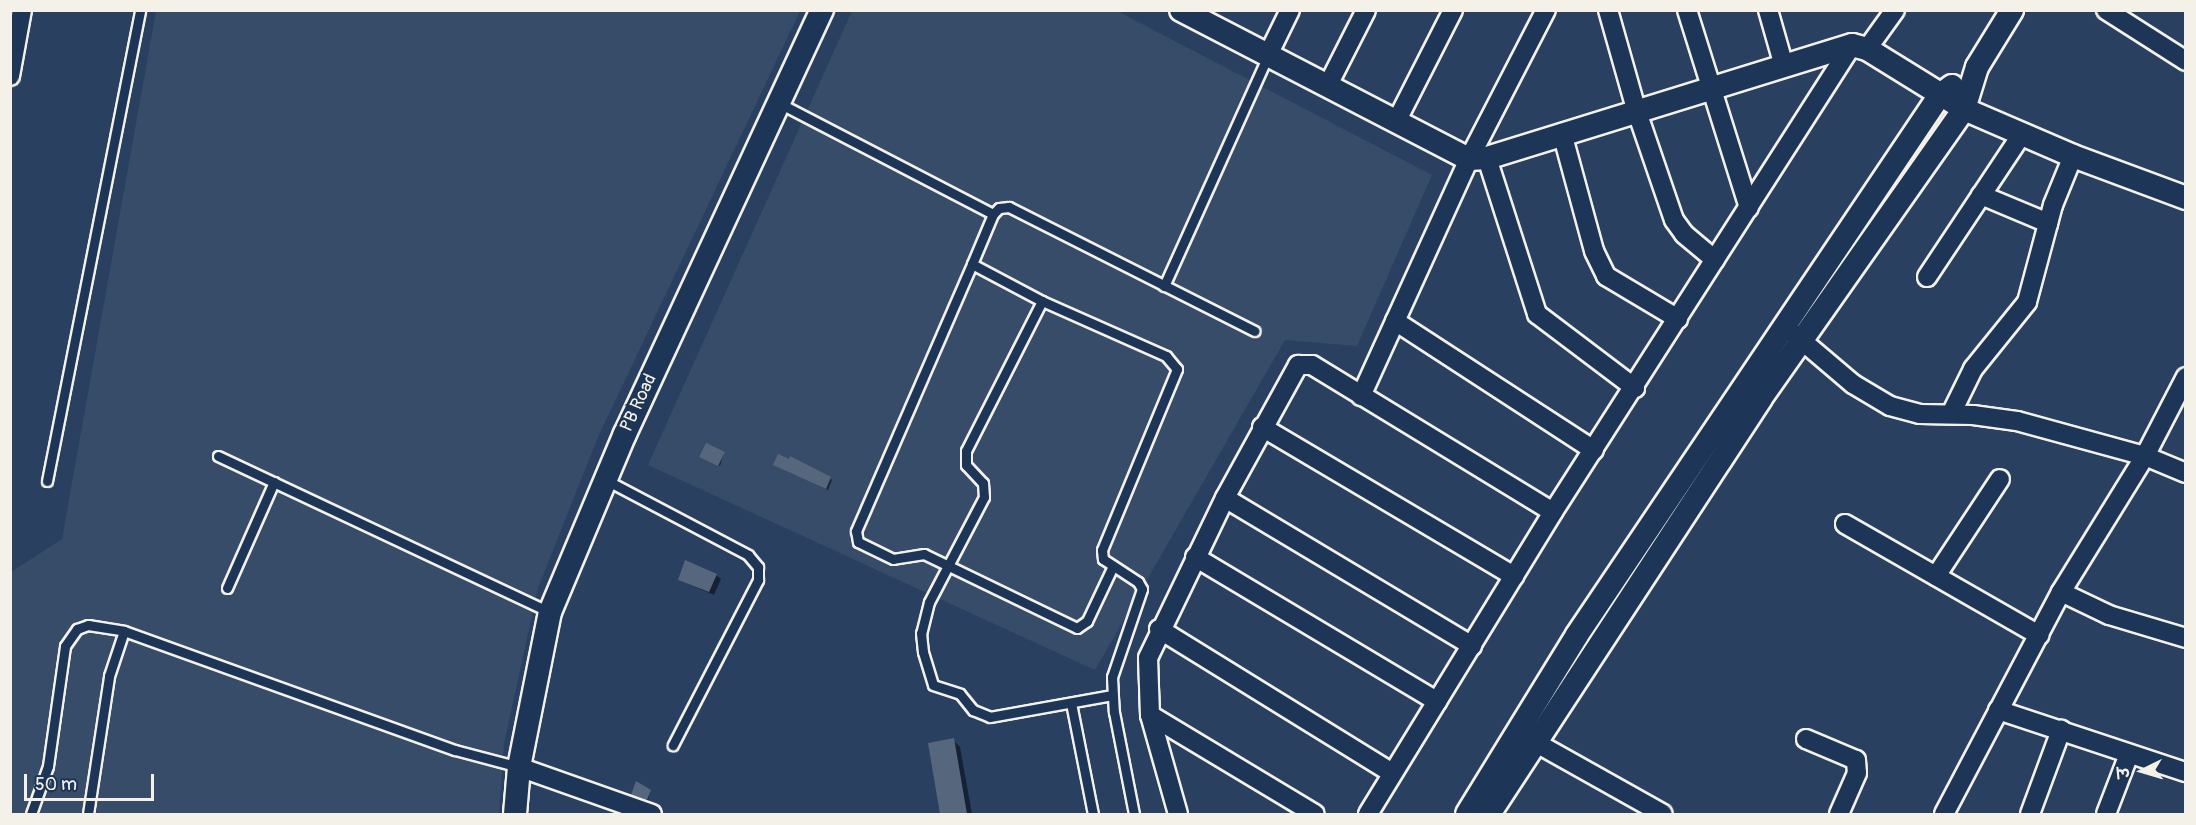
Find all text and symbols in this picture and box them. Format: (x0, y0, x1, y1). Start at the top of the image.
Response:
street label: PB Road (616, 371, 662, 435)
north arrow (2112, 741, 2172, 801)
scale bar (27, 762, 158, 800)
text: उ (2114, 766, 2134, 779)
text: 50 m (35, 773, 77, 796)

